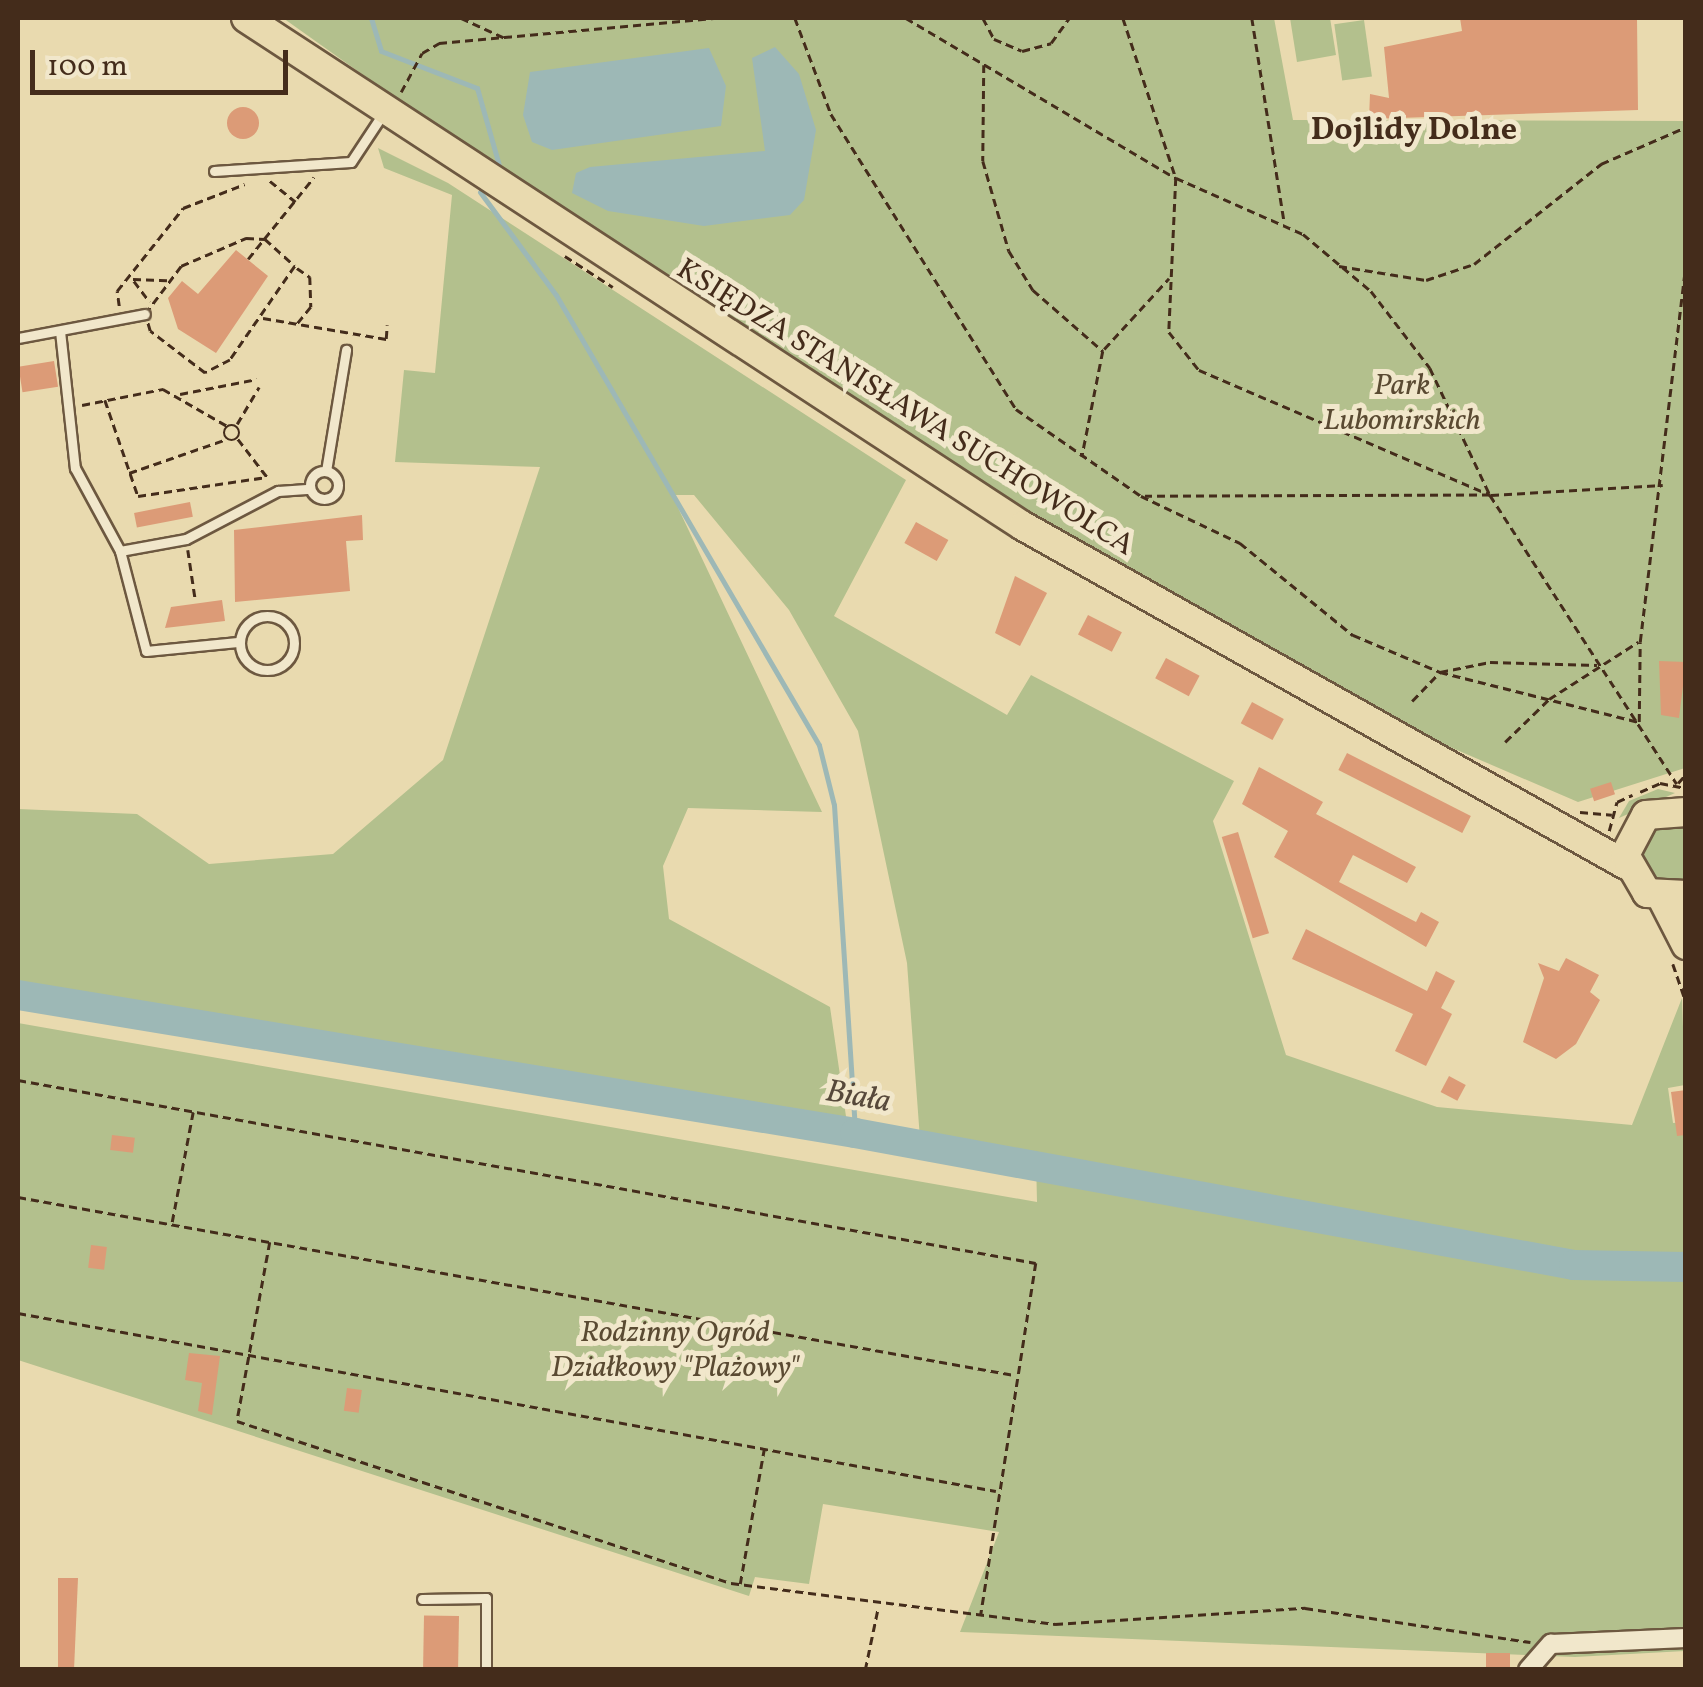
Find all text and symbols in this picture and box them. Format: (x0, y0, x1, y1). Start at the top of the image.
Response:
scale bar (35, 30, 292, 92)
text: 100 m (47, 46, 128, 88)
district label: Dojlidy Dolne (1311, 112, 1517, 150)
street label: KSIĘDZA STANISŁAWA SUCHOWOLCA (670, 252, 1140, 564)
park label: Park Lubomirskich (1323, 368, 1481, 438)
water label: Biała (822, 1073, 894, 1123)
park label: Rodzinny Ogród Działkowy "Plażowy" (551, 1315, 799, 1386)

